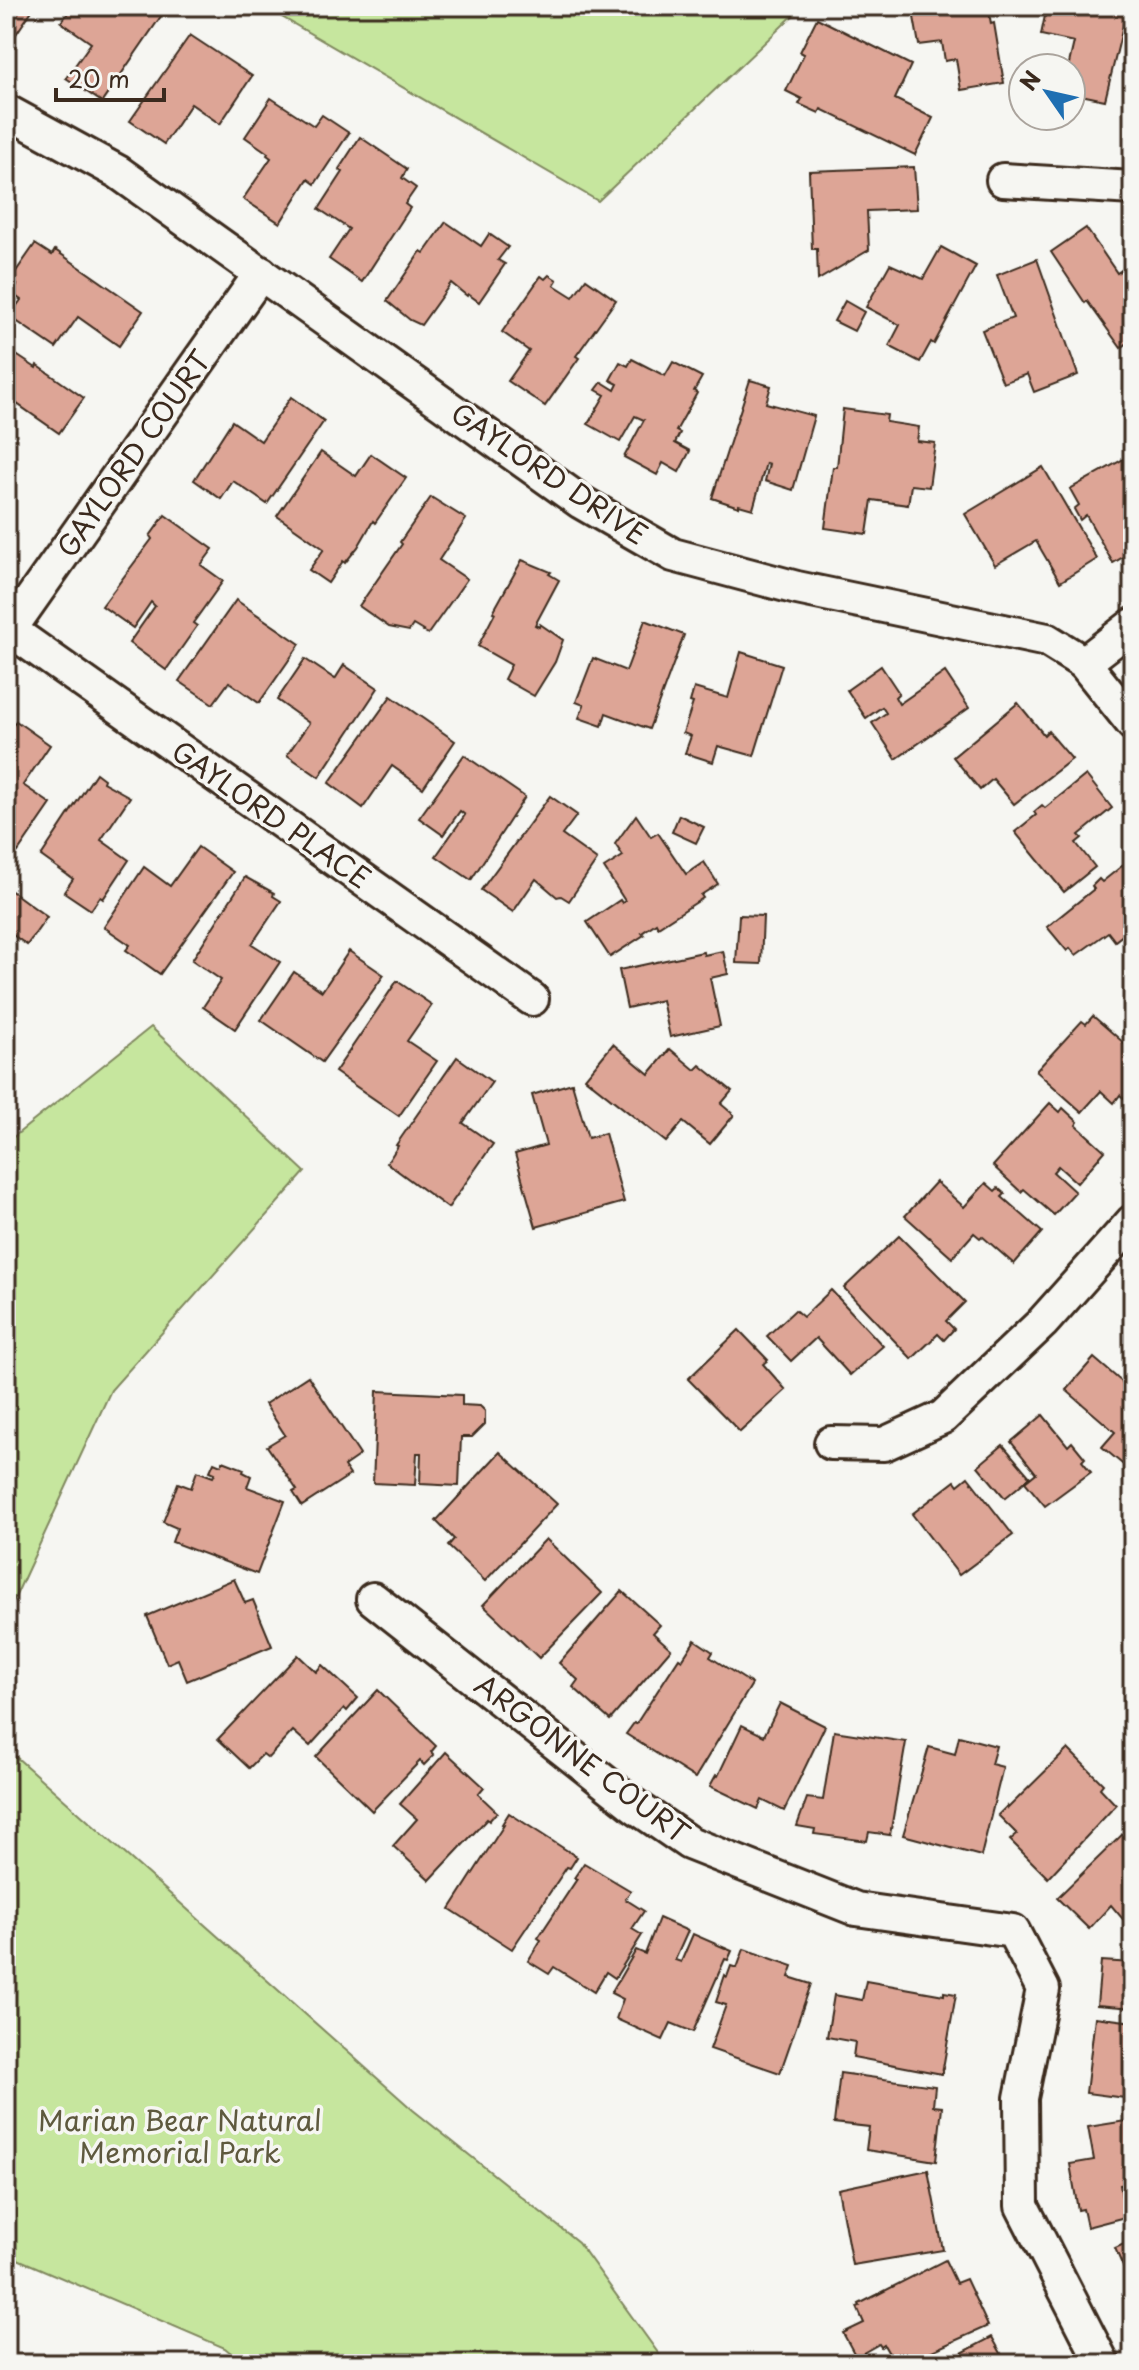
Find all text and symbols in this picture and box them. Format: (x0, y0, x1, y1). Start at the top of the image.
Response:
scale bar (56, 52, 164, 102)
north arrow (1007, 52, 1087, 132)
text: 20 m (68, 60, 130, 96)
text: N (1011, 64, 1048, 96)
street label: GAYLORD COURT (45, 341, 220, 566)
street label: GAYLORD DRIVE (443, 391, 657, 555)
street label: GAYLORD PLACE (164, 729, 380, 899)
street label: ARGONNE COURT (467, 1663, 699, 1853)
park label: Marian Bear Natural Memorial Park (38, 2098, 322, 2173)

